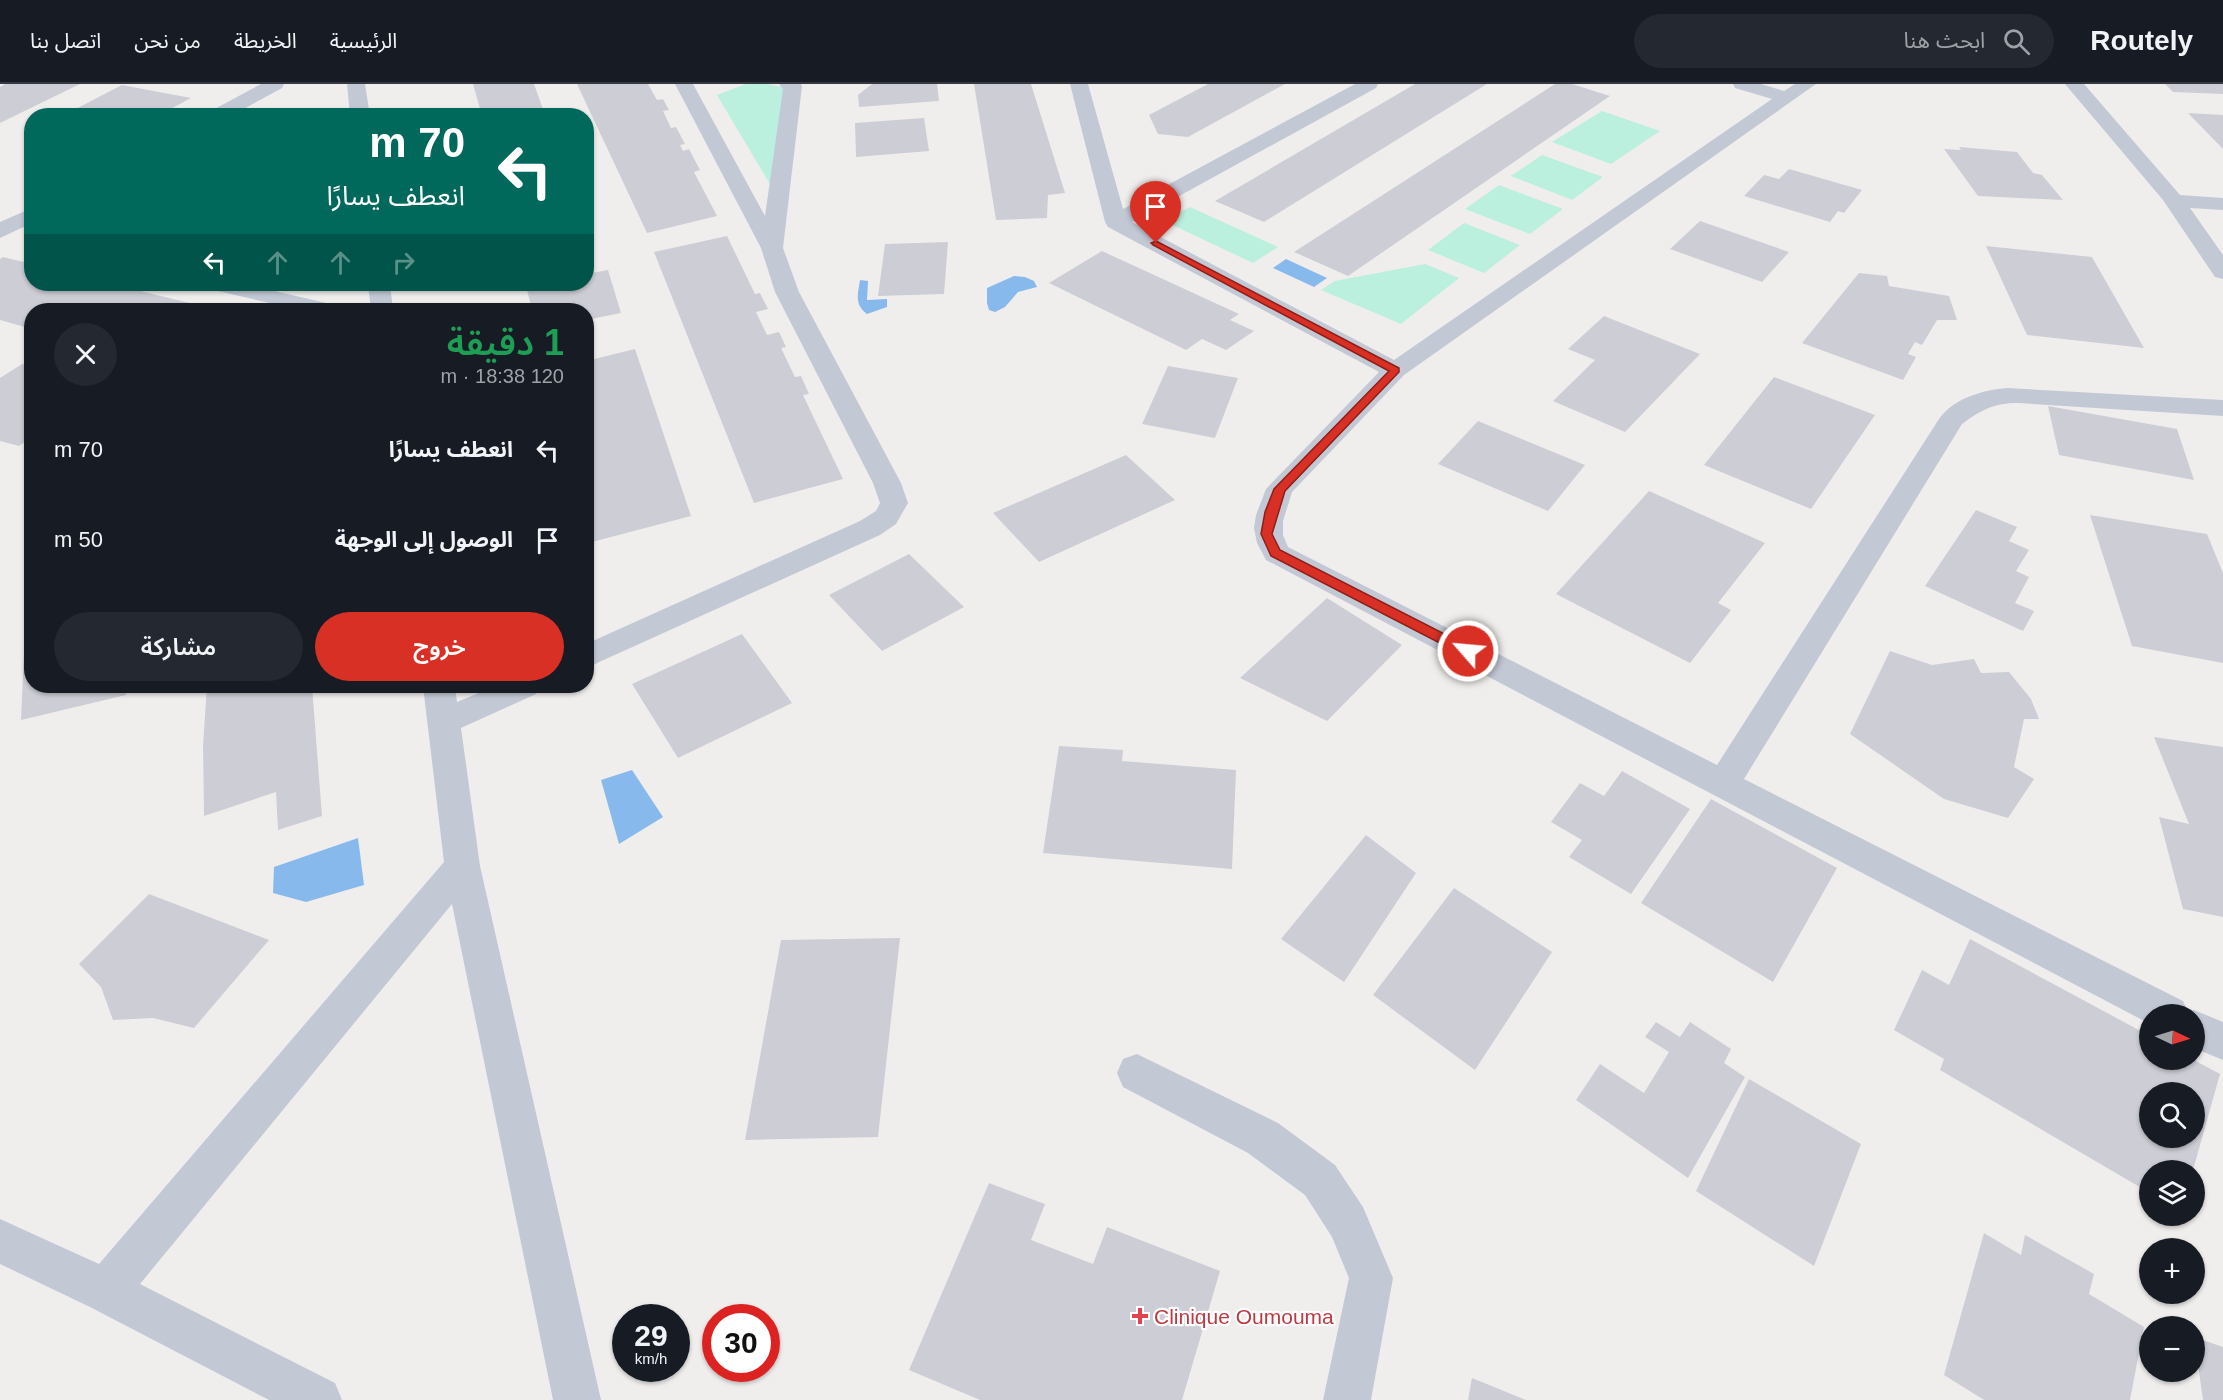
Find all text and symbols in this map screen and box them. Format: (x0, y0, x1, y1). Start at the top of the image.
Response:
search box (1634, 14, 2054, 68)
icon: search (2000, 25, 2033, 58)
text: Routely (2090, 25, 2193, 56)
text: ابحث هنا (1903, 28, 1985, 53)
text: اتصل بنا (30, 29, 101, 52)
text: من نحن (134, 29, 201, 52)
text: الخريطة (234, 29, 297, 52)
text: الرئيسية (330, 29, 397, 52)
text: 70 m (369, 119, 465, 166)
icon: left (486, 132, 564, 210)
text: انعطف يسارًا (326, 181, 465, 211)
pin (1130, 181, 1181, 243)
icon: arrive (1139, 190, 1172, 223)
icon: left (198, 246, 231, 279)
icon: ahead (261, 246, 294, 279)
icon: ahead (324, 246, 357, 279)
icon: right (387, 246, 420, 279)
text: 1 دقيقة (447, 322, 564, 363)
button: close (54, 323, 117, 386)
text: 120 m · 18:38 (441, 365, 564, 387)
icon: left (531, 434, 564, 467)
text: 70 m (54, 437, 103, 462)
text: انعطف يسارًا (389, 437, 513, 462)
icon: arrive (531, 524, 564, 557)
text: 50 m (54, 527, 103, 552)
text: الوصول إلى الوجهة (335, 527, 513, 552)
button: مشاركة (54, 612, 303, 681)
button: خروج (315, 612, 564, 681)
position arrow (1436, 619, 1500, 683)
north arrow (2139, 1004, 2205, 1070)
map controls (2139, 1004, 2205, 1382)
button: search (2139, 1082, 2205, 1148)
button: layers (2139, 1160, 2205, 1226)
button: + (2139, 1238, 2205, 1304)
speed limit sign: 30 (702, 1304, 780, 1382)
place label: Clinique Oumouma (1154, 1305, 1334, 1328)
marker: Clinique Oumouma (1131, 1307, 1149, 1325)
button: − (2139, 1316, 2205, 1382)
text: 29 (634, 1319, 668, 1352)
text: km/h (635, 1350, 667, 1367)

